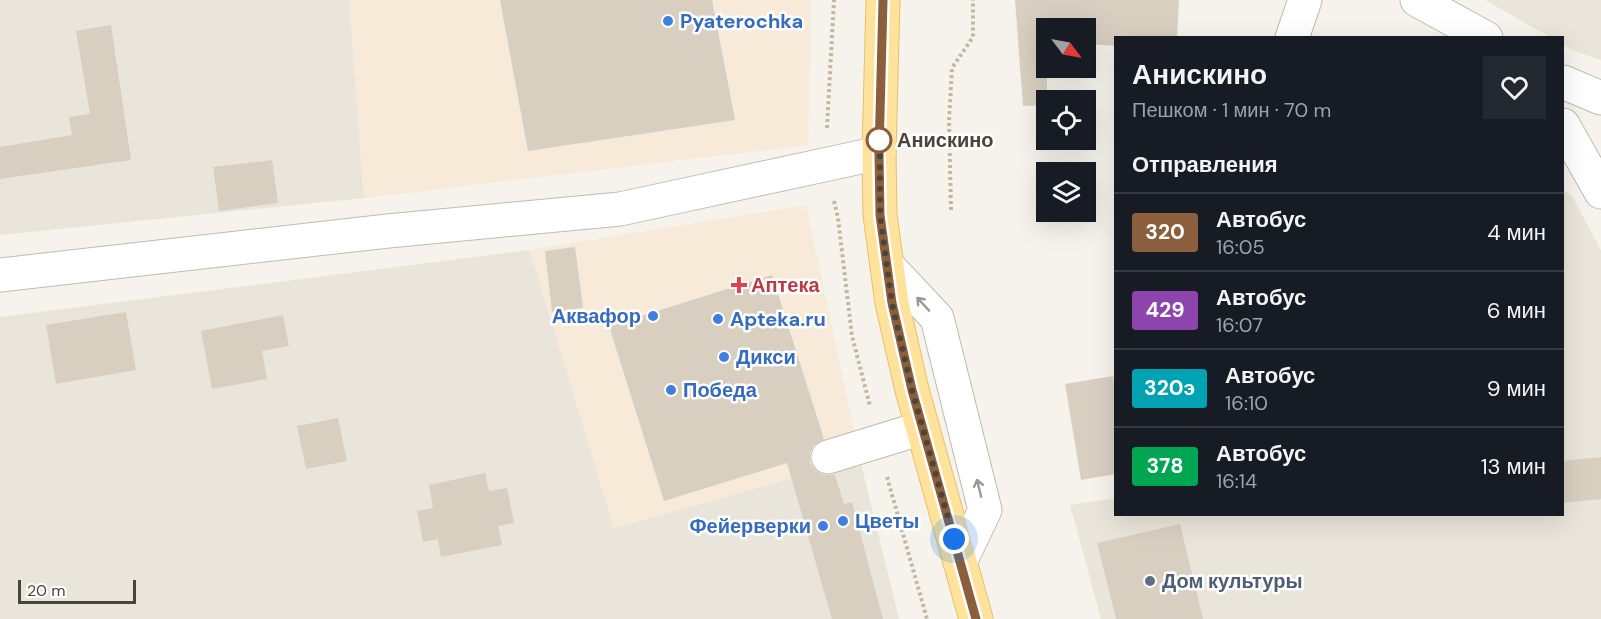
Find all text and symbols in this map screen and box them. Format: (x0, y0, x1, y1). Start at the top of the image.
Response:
place label: Pyaterochka (680, 8, 803, 34)
marker: Pyaterochka (661, 14, 675, 28)
north arrow (1036, 18, 1096, 78)
map controls (1036, 18, 1096, 222)
text: Анискино (1132, 56, 1267, 93)
button: heart (1483, 56, 1546, 119)
button: locate (1036, 90, 1096, 150)
text: Пешком · 1 мин · 70 m (1132, 97, 1331, 123)
marker: Анискино (866, 127, 892, 153)
place label: Анискино (897, 127, 994, 153)
text: Отправления (1132, 150, 1278, 179)
button: layers (1036, 162, 1096, 222)
text: Автобус (1216, 205, 1306, 234)
text: 320 (1145, 218, 1185, 246)
text: 4 мин (1487, 218, 1546, 247)
text: 16:05 (1216, 234, 1265, 260)
place label: Аптека (751, 272, 820, 298)
marker: Аптека (732, 278, 746, 292)
text: Автобус (1216, 283, 1306, 312)
text: 429 (1145, 296, 1185, 324)
text: 6 мин (1487, 296, 1546, 325)
one-way arrow (916, 297, 930, 312)
place label: Аквафор (552, 303, 641, 329)
place label: Apteka.ru (730, 306, 826, 332)
marker: Аквафор (646, 309, 660, 323)
marker: Apteka.ru (711, 312, 725, 326)
text: 16:07 (1216, 312, 1263, 338)
place label: Дикси (736, 344, 796, 370)
marker: Дикси (717, 350, 731, 364)
text: Автобус (1225, 361, 1315, 390)
text: 320э (1144, 374, 1195, 402)
text: 9 мин (1487, 374, 1546, 403)
place label: Победа (683, 377, 758, 403)
marker: Победа (664, 383, 678, 397)
text: 16:10 (1225, 390, 1268, 416)
text: Автобус (1216, 439, 1306, 468)
text: 378 (1147, 452, 1183, 480)
text: 13 мин (1481, 452, 1546, 481)
text: 16:14 (1216, 468, 1257, 494)
one-way arrow (973, 479, 985, 498)
place label: Цветы (855, 508, 919, 534)
place label: Фейерверки (689, 513, 811, 539)
marker: Цветы (836, 514, 850, 528)
marker: Фейерверки (816, 519, 830, 533)
your location (939, 524, 969, 554)
place label: Дом культуры (1162, 568, 1303, 594)
marker: Дом культуры (1143, 574, 1157, 588)
scale bar (18, 577, 136, 604)
text: 20 m (27, 580, 66, 601)

